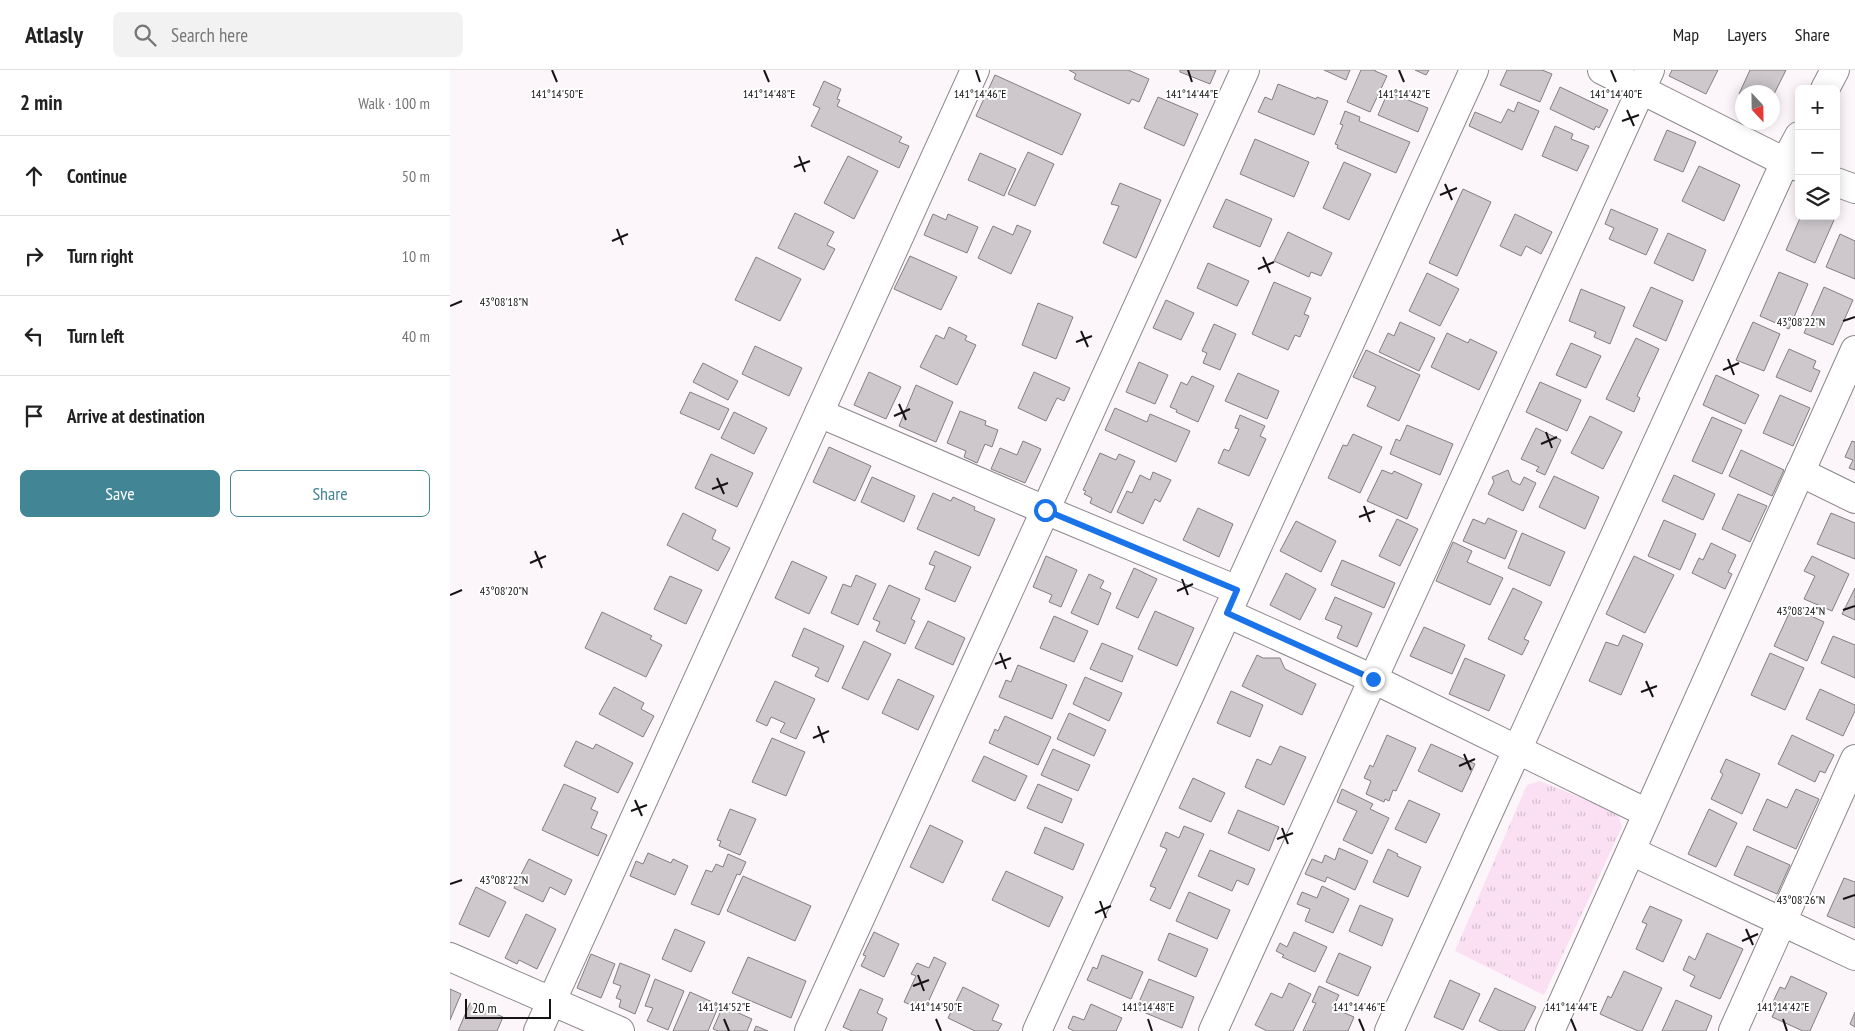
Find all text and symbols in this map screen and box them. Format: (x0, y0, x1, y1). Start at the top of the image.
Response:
search box (113, 12, 463, 57)
text: Atlasly (25, 19, 83, 50)
icon: search (131, 21, 159, 49)
text: Search here (171, 23, 248, 47)
text: Map (1673, 23, 1699, 46)
text: Layers (1727, 23, 1767, 46)
text: Share (1795, 23, 1830, 46)
north arrow (1735, 85, 1780, 130)
map controls (1795, 85, 1840, 220)
button: + (1795, 85, 1840, 130)
text: 141°14'50"E (531, 86, 583, 101)
text: 141°14'48"E (743, 86, 795, 101)
text: 141°14'46"E (954, 86, 1006, 101)
text: 141°14'44"E (1166, 86, 1218, 101)
text: 141°14'42"E (1378, 86, 1430, 101)
text: 141°14'40"E (1590, 86, 1642, 101)
text: 2 min (20, 89, 62, 116)
text: Walk · 100 m (358, 93, 430, 113)
button: − (1795, 130, 1840, 175)
icon: ahead (20, 162, 48, 190)
text: Continue (67, 164, 127, 188)
text: 50 m (402, 166, 430, 186)
button: layers (1795, 175, 1840, 220)
icon: right (20, 242, 48, 270)
text: Turn right (67, 244, 133, 268)
text: 10 m (402, 246, 430, 266)
text: 43°08'18"N (480, 294, 528, 309)
text: 43°08'22"N (1777, 314, 1825, 329)
icon: left (20, 322, 48, 350)
text: Turn left (67, 324, 124, 348)
text: 40 m (402, 326, 430, 346)
icon: arrive (20, 402, 48, 430)
text: Arrive at destination (67, 404, 205, 428)
button: Save (20, 470, 220, 517)
button: Share (230, 470, 430, 517)
route start (1034, 499, 1057, 522)
text: 43°08'20"N (480, 583, 528, 598)
text: 43°08'24"N (1777, 603, 1825, 618)
route end (1362, 668, 1385, 691)
text: 43°08'22"N (480, 872, 528, 887)
text: 43°08'26"N (1777, 892, 1825, 907)
scale bar (465, 996, 551, 1019)
text: 20 m (472, 999, 497, 1017)
text: 141°14'52"E (698, 999, 750, 1014)
text: 141°14'50"E (910, 999, 962, 1014)
text: 141°14'48"E (1122, 999, 1174, 1014)
text: 141°14'46"E (1333, 999, 1385, 1014)
text: 141°14'44"E (1545, 999, 1597, 1014)
text: 141°14'42"E (1757, 999, 1809, 1014)

